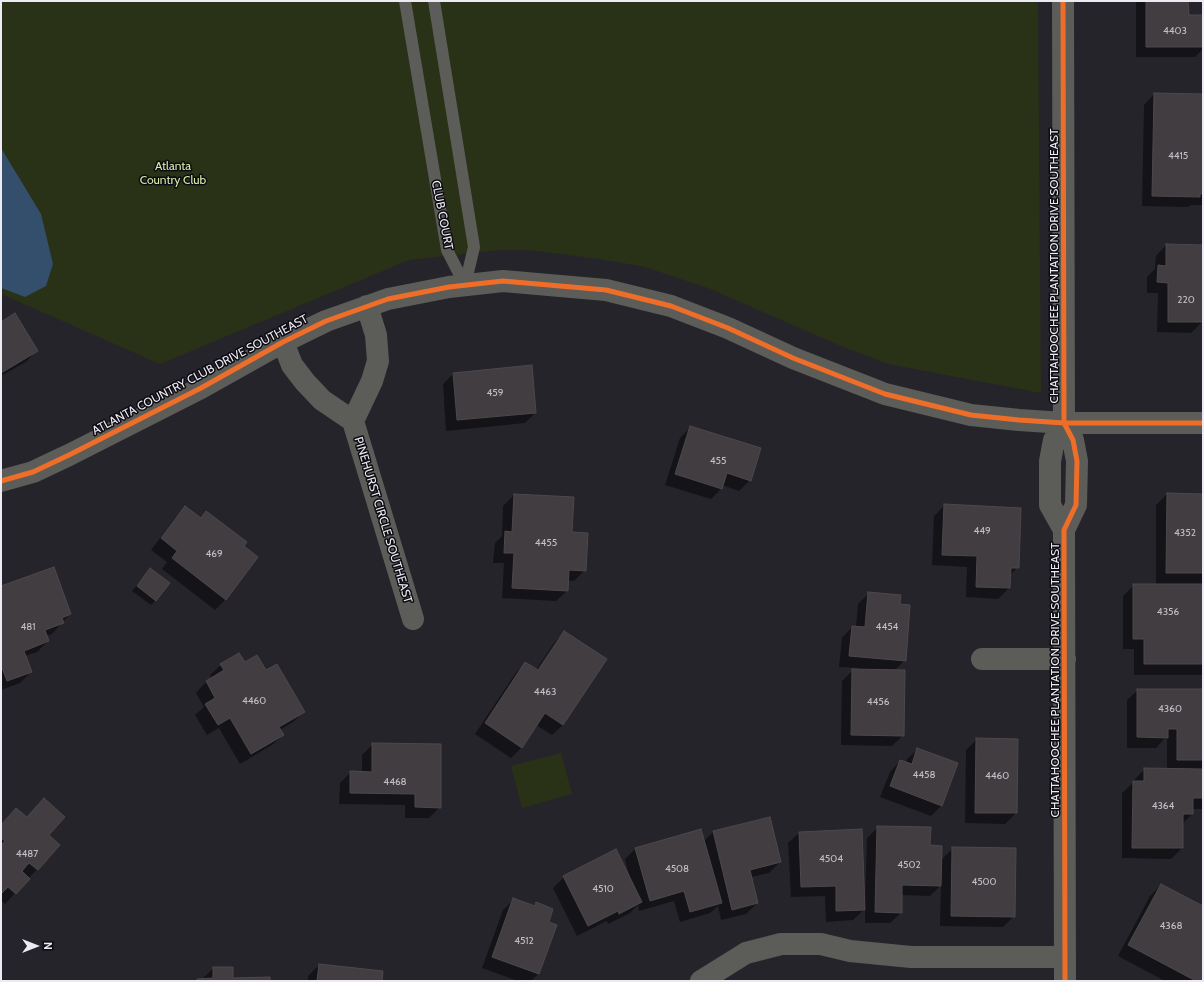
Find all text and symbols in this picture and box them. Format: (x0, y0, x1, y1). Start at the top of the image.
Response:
house number: 4403 (1163, 25, 1187, 37)
street label: CHATTAHOOCHEE PLANTATION DRIVE SOUTHEAST (1047, 129, 1061, 403)
house number: 4415 (1168, 150, 1188, 162)
park label: Atlanta Country Club (140, 159, 206, 187)
street label: CLUB COURT (428, 179, 456, 251)
house number: 220 (1177, 294, 1195, 306)
street label: ATLANTA COUNTRY CLUB DRIVE SOUTHEAST (90, 312, 310, 438)
house number: 459 (487, 387, 503, 399)
street label: PINEHURST CIRCLE SOUTHEAST (351, 435, 415, 605)
house number: 455 (710, 455, 726, 467)
house number: 449 (973, 525, 991, 537)
house number: 4352 (1174, 527, 1196, 539)
house number: 4455 (535, 537, 557, 549)
street label: CHATTAHOOCHEE PLANTATION DRIVE SOUTHEAST (1048, 543, 1062, 817)
house number: 469 (205, 548, 223, 560)
house number: 4356 (1157, 606, 1179, 618)
house number: 481 (20, 621, 36, 633)
house number: 4454 (876, 621, 898, 633)
house number: 4463 (534, 686, 556, 698)
house number: 4460 (242, 695, 266, 707)
house number: 4456 (867, 696, 889, 708)
house number: 4360 (1158, 703, 1182, 715)
house number: 4458 (912, 769, 936, 781)
house number: 4460 (985, 770, 1009, 782)
house number: 4468 (383, 776, 407, 788)
house number: 4364 (1152, 800, 1174, 812)
house number: 4487 (16, 848, 38, 860)
house number: 4504 (819, 853, 843, 865)
house number: 4502 (897, 859, 921, 871)
house number: 4508 (665, 863, 689, 875)
house number: 4500 (971, 876, 997, 888)
house number: 4510 (592, 883, 614, 895)
house number: 4368 (1160, 920, 1182, 932)
north arrow (16, 926, 56, 966)
house number: 4512 (514, 935, 534, 947)
text: N (41, 942, 55, 950)

